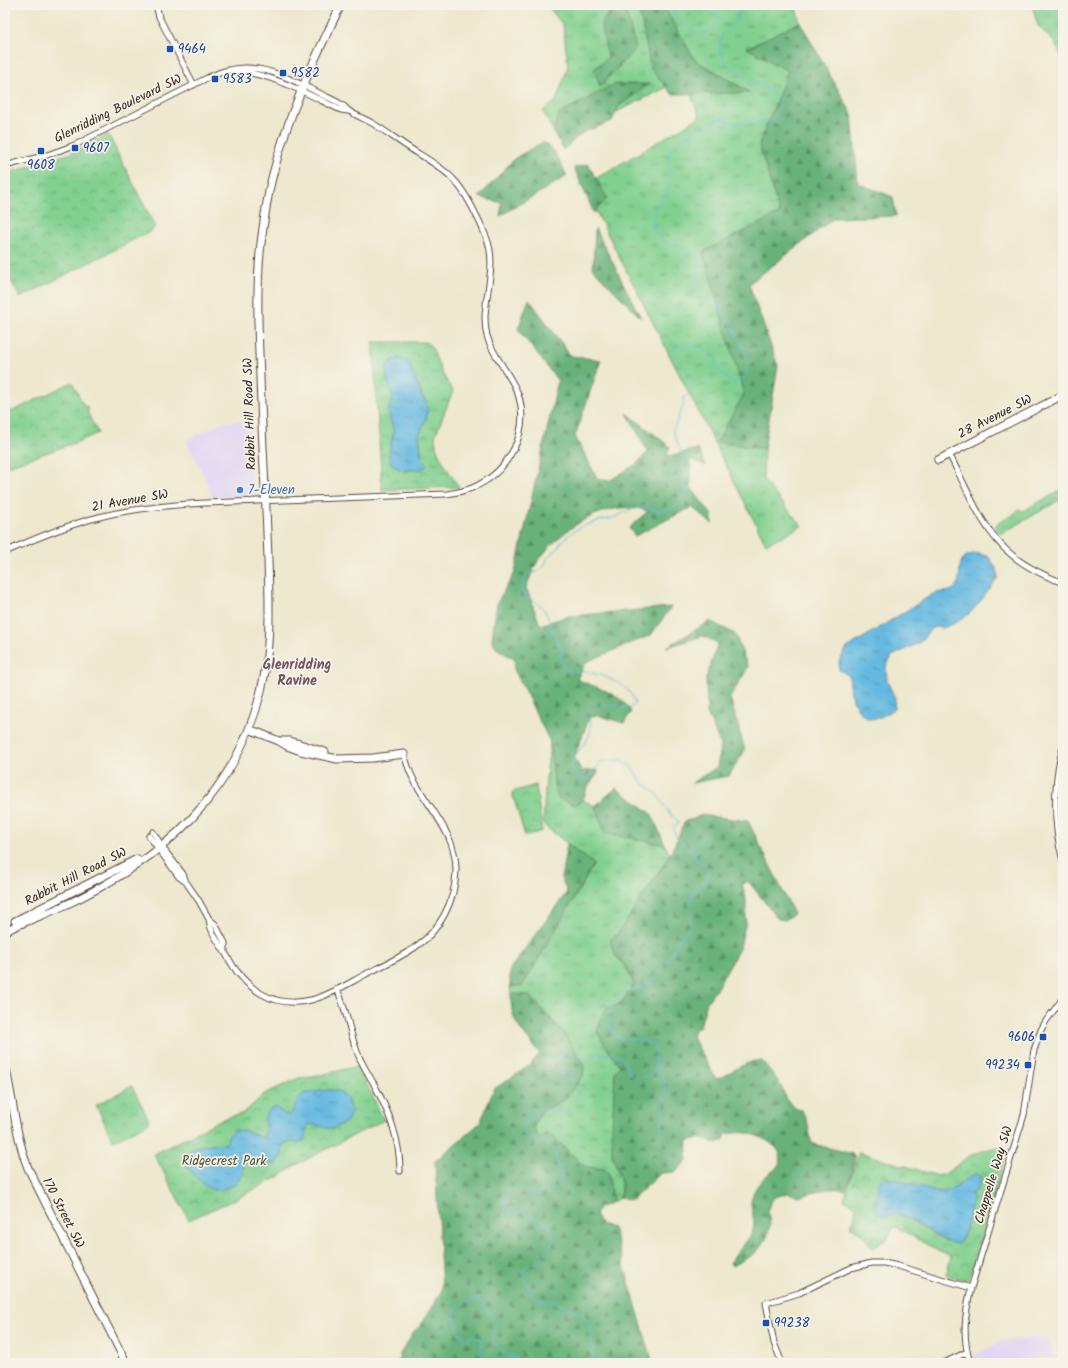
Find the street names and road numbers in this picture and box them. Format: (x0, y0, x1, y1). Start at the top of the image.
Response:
street label: Glenridding Boulevard SW (51, 69, 185, 149)
street label: Rabbit Hill Road SW (238, 357, 262, 471)
street label: 28 Avenue SW (954, 389, 1036, 445)
street label: 21 Avenue SW (90, 484, 170, 518)
street label: Rabbit Hill Road SW (21, 842, 131, 912)
street label: Chappelle Way SW (969, 1124, 1019, 1226)
street label: 170 Street SW (36, 1174, 90, 1252)

